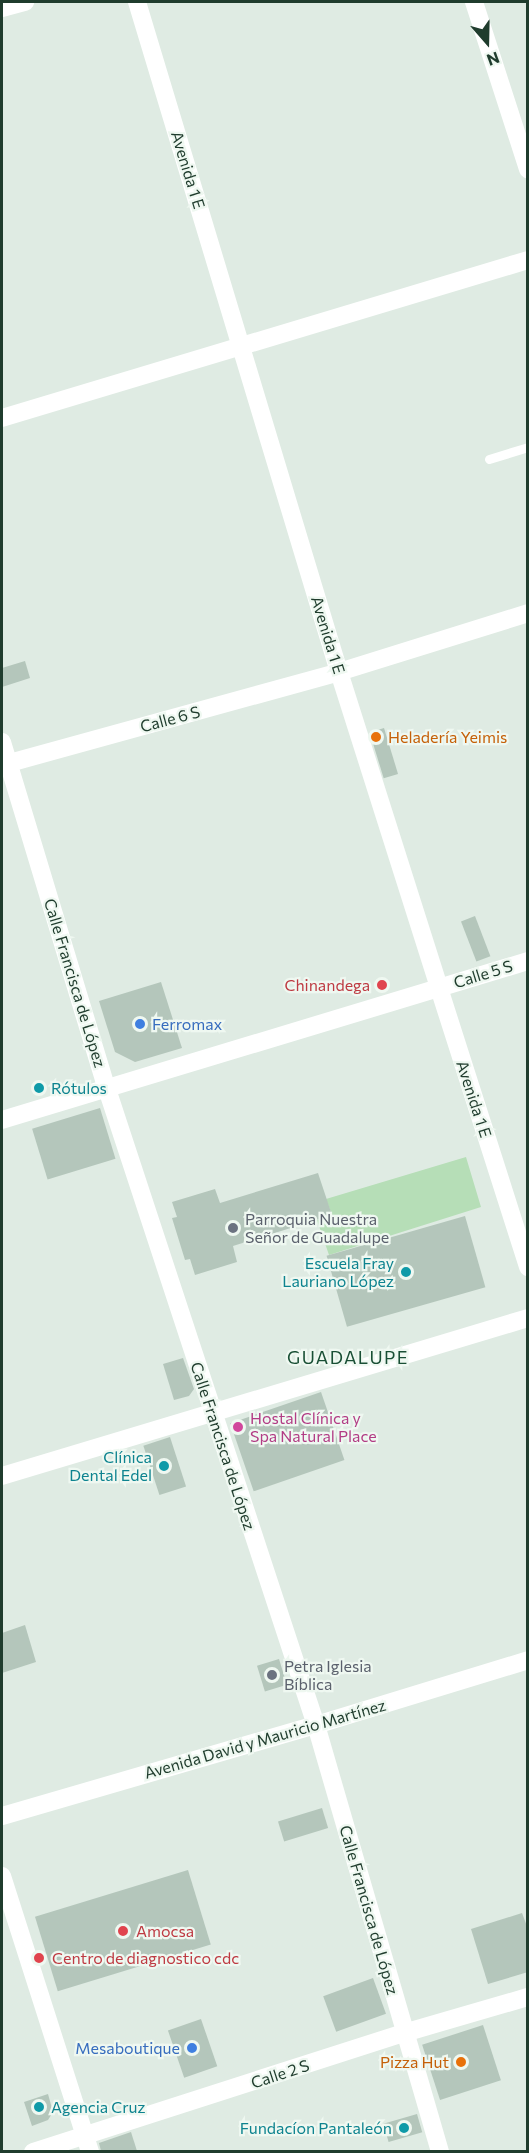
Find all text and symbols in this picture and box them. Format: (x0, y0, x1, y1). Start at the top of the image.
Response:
north arrow (457, 12, 517, 72)
text: N (484, 48, 502, 70)
street label: Avenida 1 E (167, 129, 209, 211)
street label: Avenida 1 E (307, 594, 349, 676)
street label: Calle 6 S (138, 702, 202, 736)
place label: Heladería Yeimis (388, 727, 507, 747)
marker: Heladería Yeimis (369, 730, 383, 744)
street label: Calle Francisca de López (40, 896, 110, 1070)
street label: Calle 5 S (451, 956, 515, 992)
place label: Chinandega (284, 975, 370, 995)
marker: Chinandega (375, 978, 389, 992)
place label: Ferromax (152, 1014, 222, 1034)
marker: Ferromax (133, 1017, 147, 1031)
street label: Avenida 1 E (452, 1058, 496, 1140)
place label: Rótulos (51, 1078, 107, 1098)
marker: Rótulos (32, 1081, 46, 1095)
place label: Parroquia Nuestra Señor de Guadalupe (245, 1209, 389, 1247)
marker: Parroquia Nuestra Señor de Guadalupe (226, 1221, 240, 1235)
place label: Escuela Fray Lauriano López (282, 1253, 394, 1291)
marker: Escuela Fray Lauriano López (399, 1265, 413, 1279)
district label: GUADALUPE (287, 1346, 409, 1368)
street label: Calle Francisca de López (187, 1360, 259, 1532)
place label: Hostal Clínica y Spa Natural Place (250, 1408, 377, 1446)
marker: Hostal Clínica y Spa Natural Place (231, 1420, 245, 1434)
place label: Clínica Dental Edel (69, 1447, 152, 1485)
marker: Clínica Dental Edel (157, 1459, 171, 1473)
place label: Petra Iglesia Bíblica (284, 1656, 372, 1694)
marker: Petra Iglesia Bíblica (265, 1668, 279, 1682)
street label: Avenida David y Mauricio Martínez (142, 1695, 388, 1783)
street label: Calle Francisca de López (336, 1823, 402, 1997)
place label: Amocsa (136, 1921, 194, 1941)
marker: Amocsa (114, 1922, 132, 1940)
place label: Centro de diagnostico cdc (52, 1948, 239, 1968)
marker: Centro de diagnostico cdc (30, 1949, 48, 1967)
place label: Mesaboutique (75, 2038, 180, 2058)
marker: Mesaboutique (185, 2041, 199, 2055)
place label: Pizza Hut (380, 2052, 449, 2072)
marker: Pizza Hut (454, 2055, 468, 2069)
street label: Calle 2 S (248, 2056, 312, 2092)
place label: Agencia Cruz (51, 2097, 145, 2117)
marker: Agencia Cruz (32, 2100, 46, 2114)
place label: Fundacíon Pantaleón (240, 2118, 392, 2138)
marker: Fundacíon Pantaleón (397, 2121, 411, 2135)

